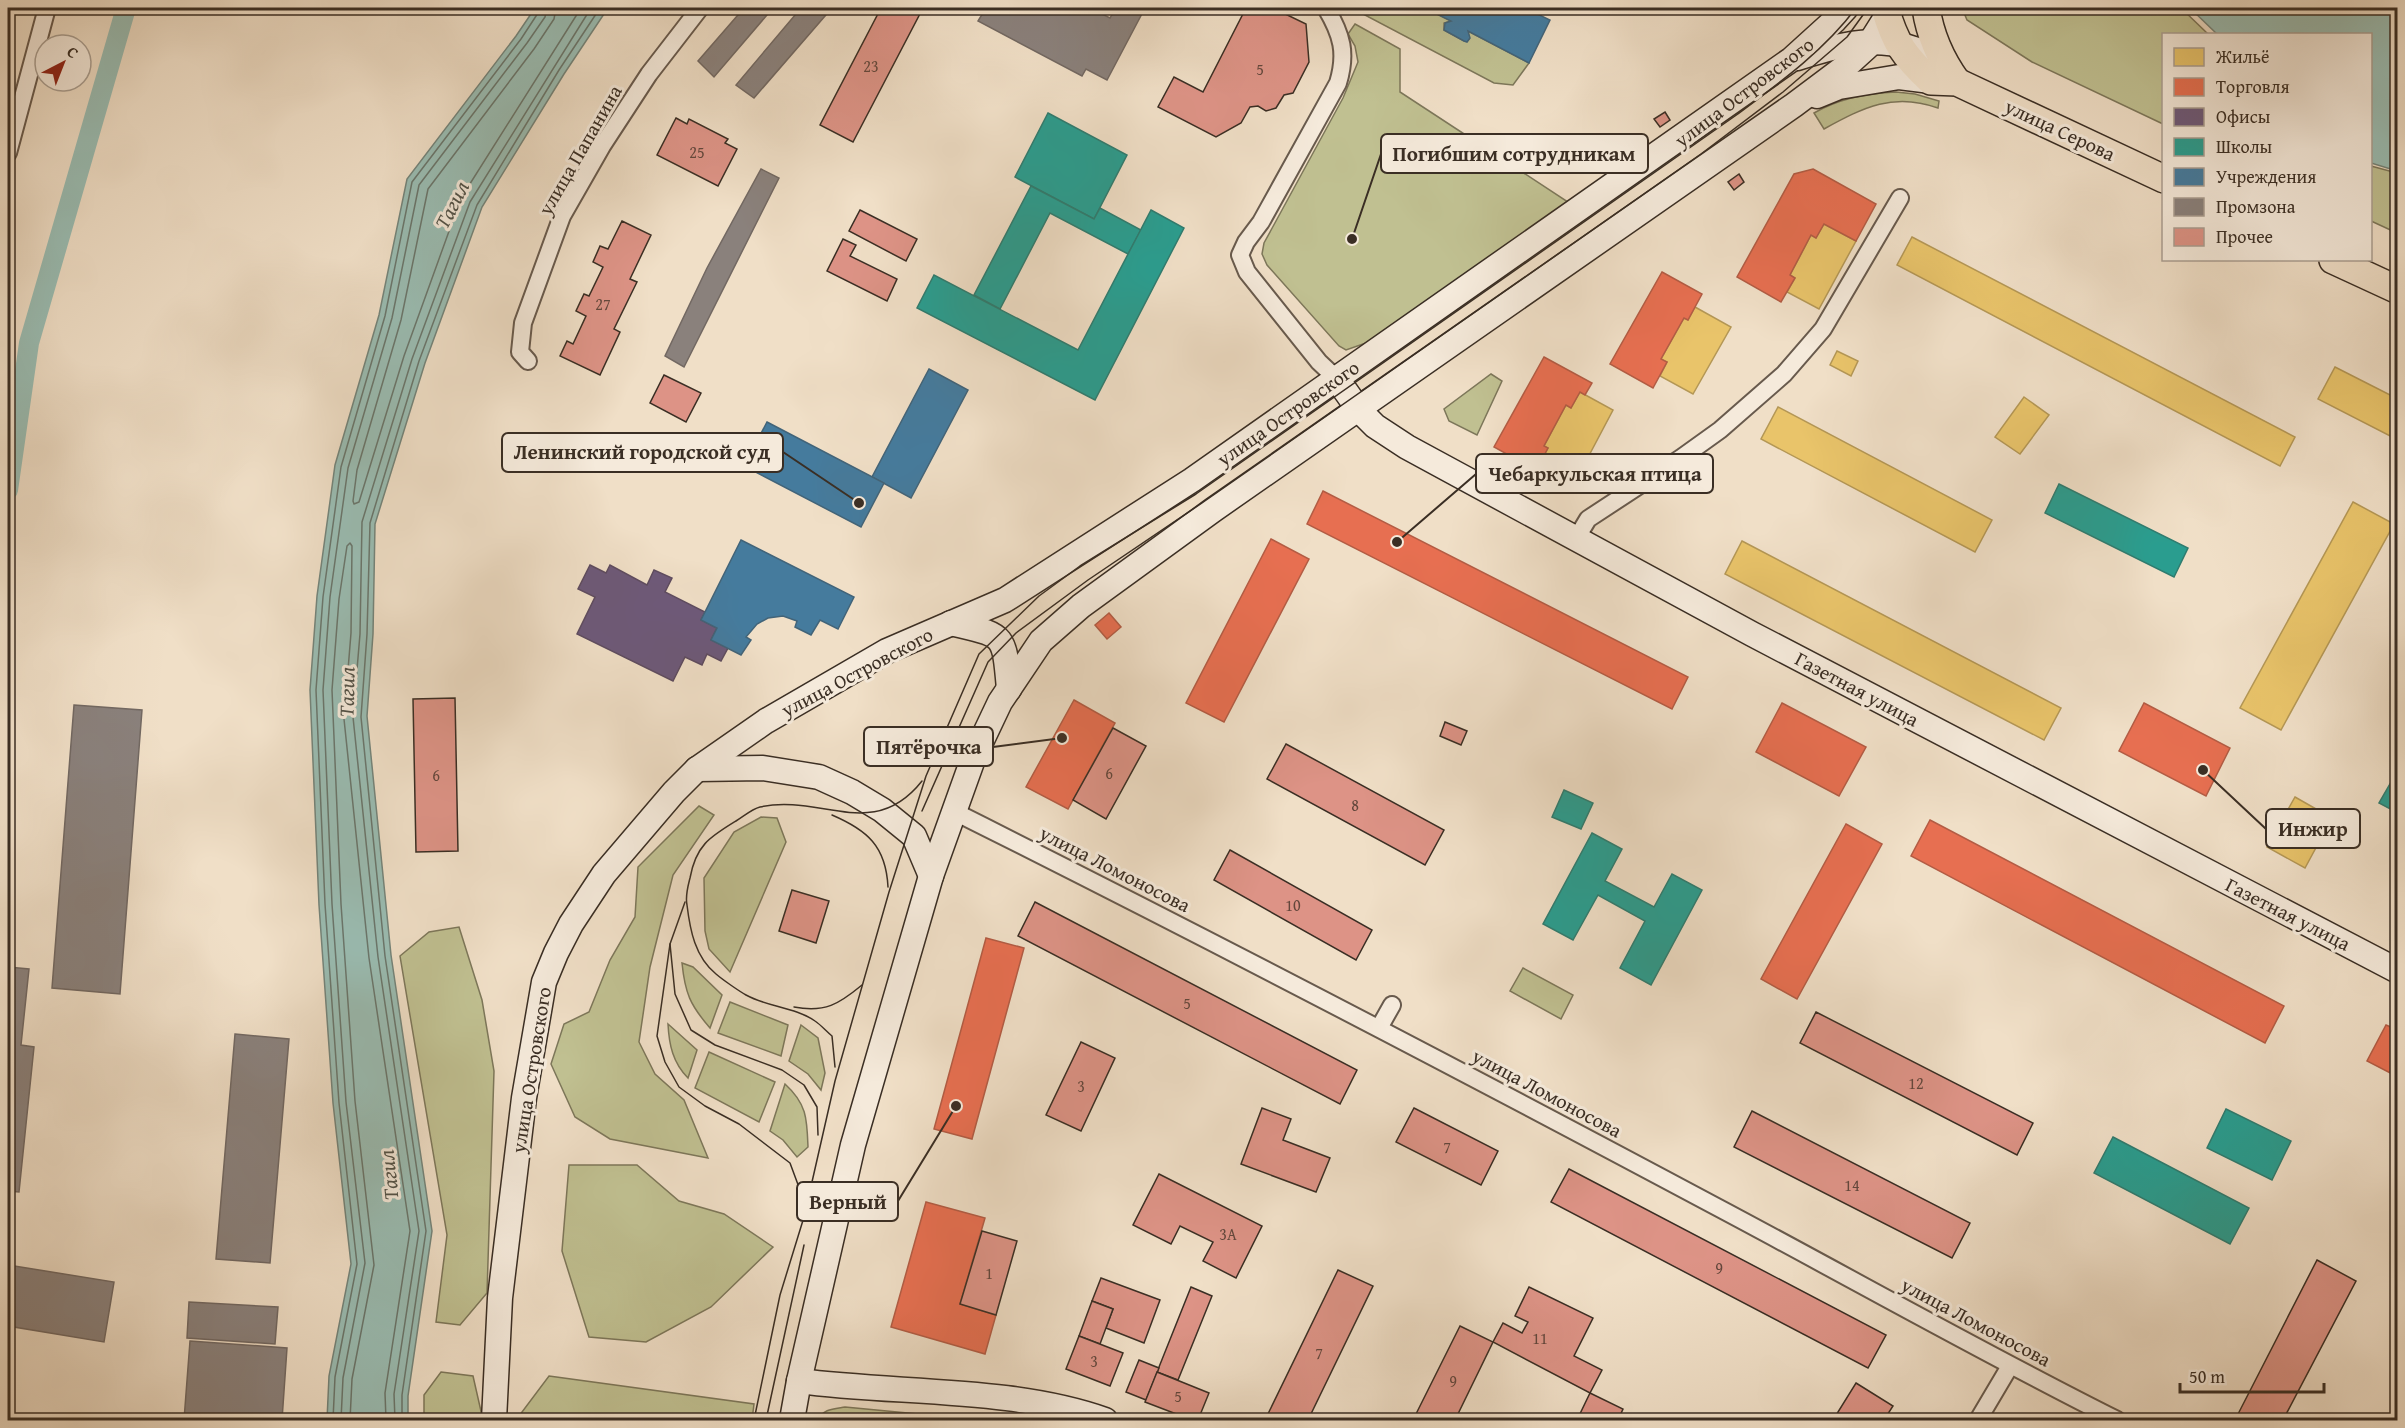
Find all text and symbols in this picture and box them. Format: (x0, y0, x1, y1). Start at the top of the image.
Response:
street label: улица Островского (1667, 29, 1820, 154)
north arrow (33, 33, 93, 93)
legend (2162, 33, 2372, 261)
text: С (62, 40, 84, 64)
text: Жильё (2215, 43, 2270, 70)
house number: 23 (863, 54, 879, 78)
house number: 5 (1256, 57, 1264, 81)
text: Торговля (2216, 73, 2290, 100)
street label: улица Папанина (530, 79, 629, 221)
street label: улица Серова (1999, 91, 2121, 168)
text: Офисы (2216, 103, 2271, 130)
text: Школы (2216, 133, 2273, 160)
callout: Погибшим сотрудникам (1381, 134, 1648, 173)
text: Погибшим сотрудникам (1393, 138, 1636, 169)
house number: 25 (689, 140, 705, 164)
text: Учреждения (2216, 163, 2316, 190)
water label: Тагил (426, 175, 477, 234)
text: Промзона (2216, 193, 2296, 220)
text: Прочее (2216, 223, 2273, 250)
house number: 27 (595, 292, 611, 316)
street label: улица Островского (1210, 353, 1365, 473)
callout: Ленинский городской суд (502, 433, 783, 472)
text: Ленинский городской суд (514, 436, 771, 467)
callout: Чебаркульская птица (1476, 454, 1713, 493)
text: Чебаркульская птица (1488, 458, 1702, 489)
street label: улица Островского (775, 619, 938, 724)
street label: Газетная улица (1790, 644, 1925, 734)
water label: Тагил (331, 666, 362, 717)
callout: Пятёрочка (864, 727, 993, 766)
text: Пятёрочка (876, 731, 982, 762)
house number: 6 (1105, 761, 1113, 785)
house number: 6 (432, 763, 440, 787)
house number: 8 (1351, 793, 1359, 817)
callout: Инжир (2266, 809, 2360, 848)
text: Инжир (2278, 813, 2348, 844)
street label: улица Ломоносова (1034, 818, 1196, 919)
street label: Газетная улица (2221, 870, 2356, 958)
house number: 10 (1285, 893, 1301, 917)
street label: улица Островского (503, 985, 558, 1156)
house number: 5 (1183, 991, 1191, 1015)
street label: улица Ломоносова (1466, 1040, 1628, 1145)
house number: 12 (1908, 1071, 1924, 1095)
house number: 3 (1077, 1074, 1085, 1098)
house number: 7 (1443, 1135, 1451, 1159)
water label: Тагил (370, 1148, 407, 1202)
house number: 14 (1844, 1173, 1860, 1197)
callout: Верный (797, 1182, 898, 1221)
text: Верный (809, 1186, 887, 1217)
house number: 3А (1219, 1222, 1237, 1246)
house number: 9 (1715, 1256, 1723, 1280)
house number: 1 (985, 1261, 993, 1285)
street label: улица Ломоносова (1895, 1269, 2057, 1374)
house number: 11 (1532, 1326, 1548, 1350)
house number: 7 (1315, 1341, 1323, 1365)
house number: 3 (1090, 1349, 1098, 1373)
scale bar (2180, 1356, 2324, 1394)
text: 50 m (2189, 1363, 2225, 1390)
house number: 9 (1449, 1369, 1457, 1393)
house number: 5 (1174, 1384, 1182, 1408)

